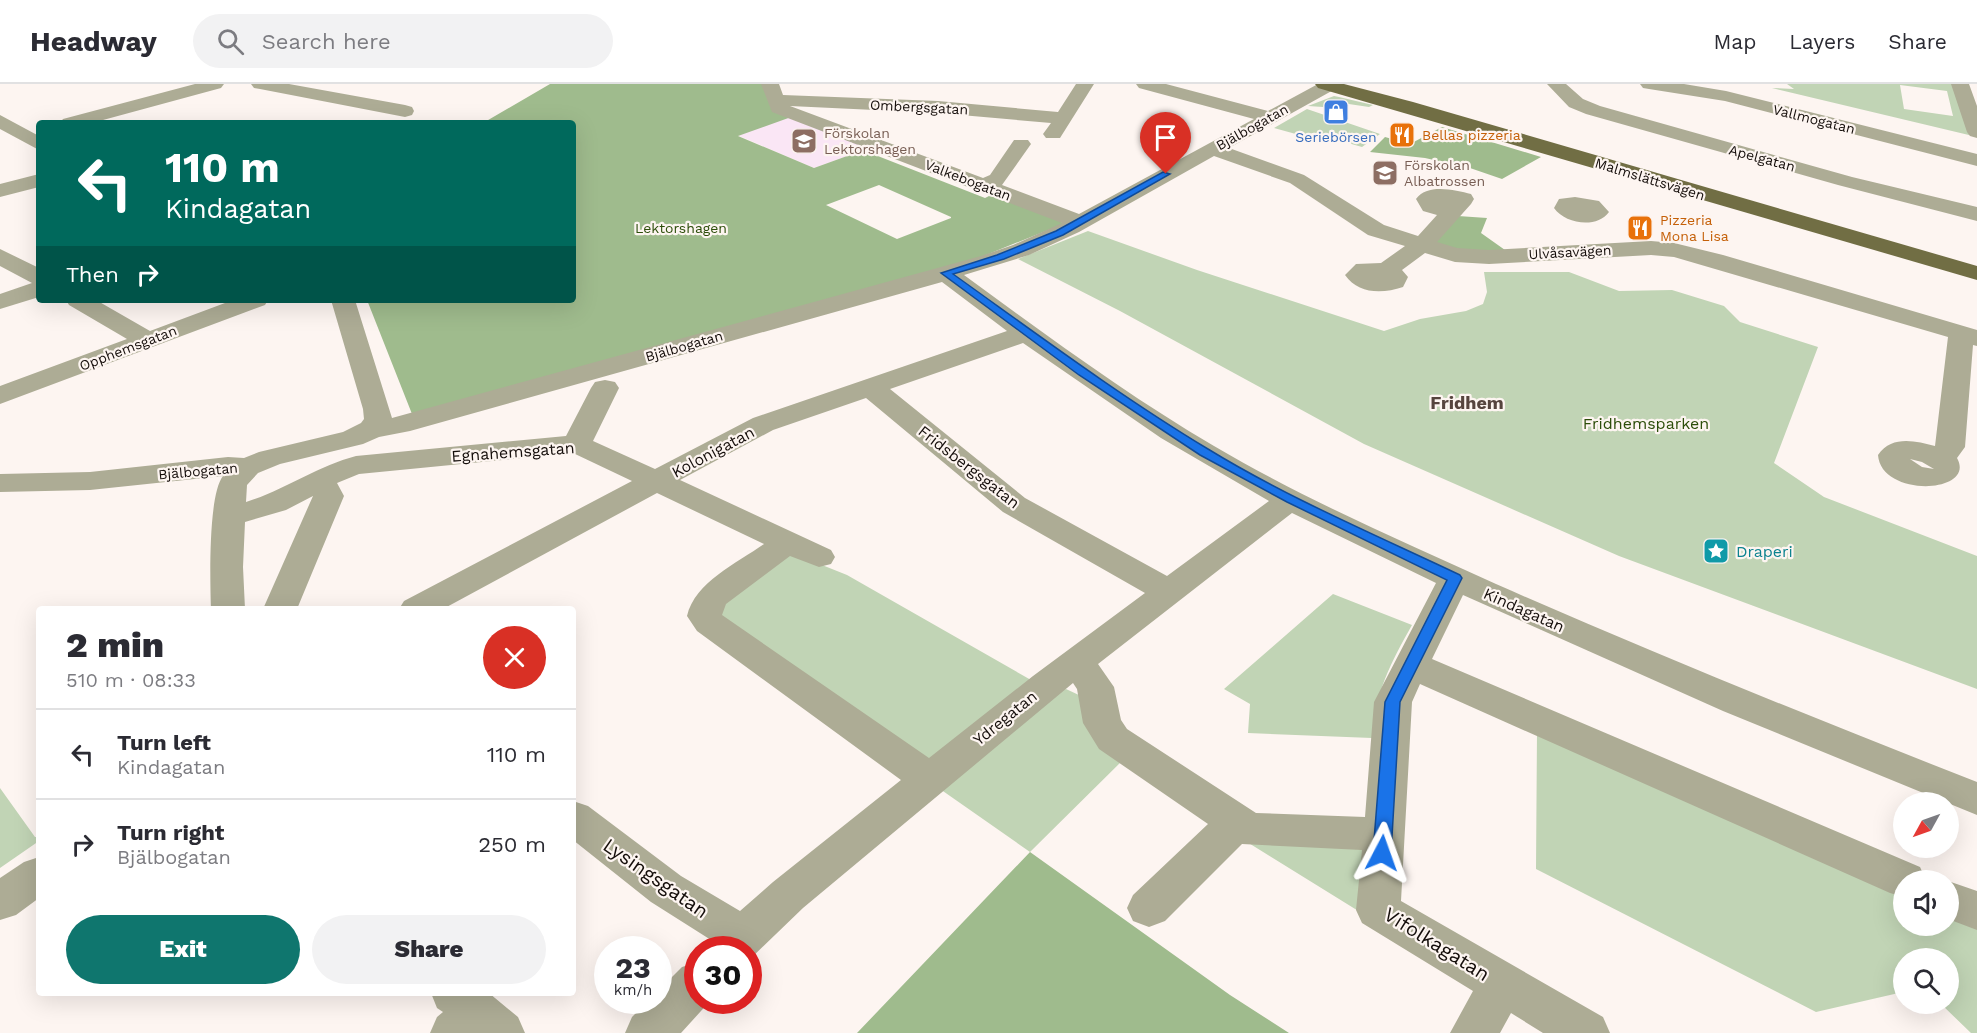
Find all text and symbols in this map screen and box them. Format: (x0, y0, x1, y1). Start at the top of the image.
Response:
search box (193, 14, 613, 68)
text: Headway (30, 25, 157, 58)
icon: search (214, 25, 247, 58)
text: Search here (262, 29, 391, 54)
text: Map (1713, 29, 1756, 54)
text: Layers (1789, 29, 1855, 54)
text: Share (1888, 29, 1947, 54)
street label: Ombergsgatan (869, 96, 969, 118)
shop icon: Seriebörsen (1321, 97, 1351, 127)
street label: Bjälbogatan (1213, 101, 1291, 153)
street label: Vallmogatan (1771, 101, 1857, 137)
pin (1140, 112, 1191, 174)
restaurant icon: Bellas pizzeria (1387, 120, 1417, 150)
icon: arrive (1149, 121, 1182, 154)
place label: Förskolan Lektorshagen (824, 125, 916, 157)
school or university icon: Förskolan Lektorshagen (789, 126, 819, 156)
place label: Bellas pizzeria (1422, 127, 1521, 143)
place label: Seriebörsen (1295, 129, 1377, 145)
street label: Apelgatan (1727, 141, 1797, 175)
text: 110 m (165, 143, 280, 192)
icon: left (66, 144, 144, 222)
street label: Malmslättsvägen (1593, 155, 1707, 203)
street label: Valkebogatan (923, 156, 1013, 204)
place label: Förskolan Albatrossen (1404, 157, 1485, 189)
school or university icon: Förskolan Albatrossen (1370, 158, 1400, 188)
text: Kindagatan (165, 193, 311, 225)
place label: Pizzeria Mona Lisa (1660, 212, 1729, 244)
restaurant icon: Pizzeria Mona Lisa (1625, 213, 1655, 243)
park label: Lektorshagen (635, 220, 727, 236)
street label: Ulvåsavägen (1528, 242, 1612, 262)
icon: right (131, 258, 164, 291)
text: Then (66, 262, 119, 287)
street label: Opphemsgatan (77, 322, 179, 374)
street label: Bjälbogatan (643, 327, 725, 365)
district label: Fridhem (1430, 392, 1504, 413)
park label: Fridhemsparken (1583, 414, 1709, 433)
street label: Fridsbergsgatan (914, 421, 1024, 513)
street label: Kolonigatan (668, 422, 758, 482)
street label: Egnahemsgatan (451, 438, 575, 466)
street label: Bjälbogatan (158, 460, 238, 482)
place icon: Draperi (1701, 536, 1731, 566)
place label: Draperi (1736, 542, 1793, 561)
street label: Kindagatan (1481, 584, 1567, 636)
text: 2 min (66, 624, 164, 666)
button: close (483, 626, 546, 689)
text: 510 m · 08:33 (66, 668, 196, 692)
street label: Ydregatan (969, 687, 1041, 749)
text: Turn left (117, 730, 211, 755)
icon: left (66, 738, 99, 771)
text: 110 m (487, 742, 546, 767)
text: Kindagatan (117, 755, 225, 779)
north arrow (1893, 792, 1959, 858)
map controls (1893, 792, 1959, 1014)
text: Turn right (117, 820, 224, 845)
position arrow (1350, 821, 1414, 885)
icon: right (66, 828, 99, 861)
text: 250 m (478, 832, 546, 857)
street label: Lysingsgatan (599, 833, 713, 923)
text: Bjälbogatan (117, 845, 231, 869)
button: sound (1893, 870, 1959, 936)
street label: Vifolkagatan (1380, 902, 1494, 986)
button: Exit (66, 915, 300, 984)
button: Share (312, 915, 546, 984)
speed limit sign: 30 (684, 936, 762, 1014)
button: search (1893, 948, 1959, 1014)
text: 23 (615, 950, 651, 985)
text: km/h (614, 981, 652, 999)

